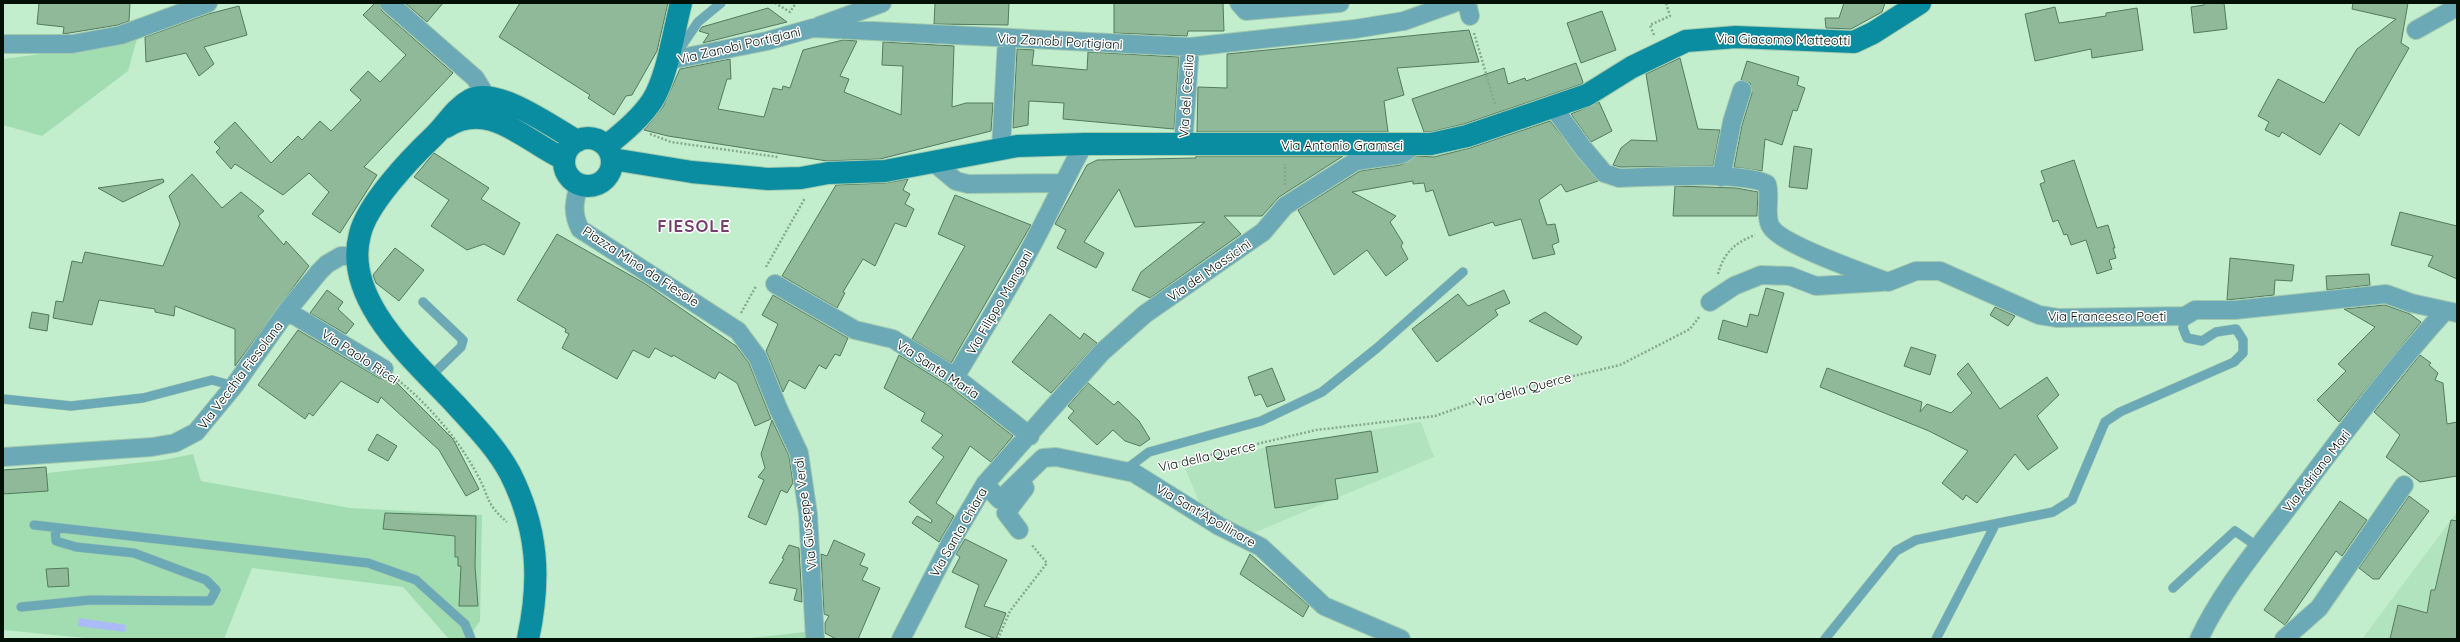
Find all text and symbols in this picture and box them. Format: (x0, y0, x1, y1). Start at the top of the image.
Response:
street label: Via Zanobi Portigiani (676, 23, 802, 67)
street label: Via Zanobi Portigiani (997, 30, 1123, 52)
street label: Via Giacomo Matteotti (1716, 30, 1850, 48)
street label: Via del Cecilia (1175, 54, 1197, 138)
street label: Via Antonio Gramsci (1281, 137, 1403, 153)
district label: FIESOLE (657, 215, 731, 236)
street label: Piazza Mino da Fiesole (580, 222, 702, 310)
street label: Via dei Massicini (1164, 235, 1254, 305)
street label: Via Filippo Mangani (962, 247, 1036, 357)
street label: Via Francesco Poeti (2048, 308, 2166, 324)
street label: Via Vecchia Fiesolana (194, 318, 286, 432)
street label: Via Paolo Ricci (319, 325, 401, 387)
street label: Via Santa Maria (894, 336, 982, 402)
street label: Via della Querce (1473, 368, 1573, 410)
street label: Via Adriano Mari (2279, 427, 2353, 515)
street label: Via della Querce (1157, 437, 1257, 475)
street label: Via Giuseppe Verdi (790, 457, 820, 571)
street label: Via Sant'Apollinare (1153, 480, 1259, 550)
street label: Via Santa Chiara (926, 484, 990, 580)

